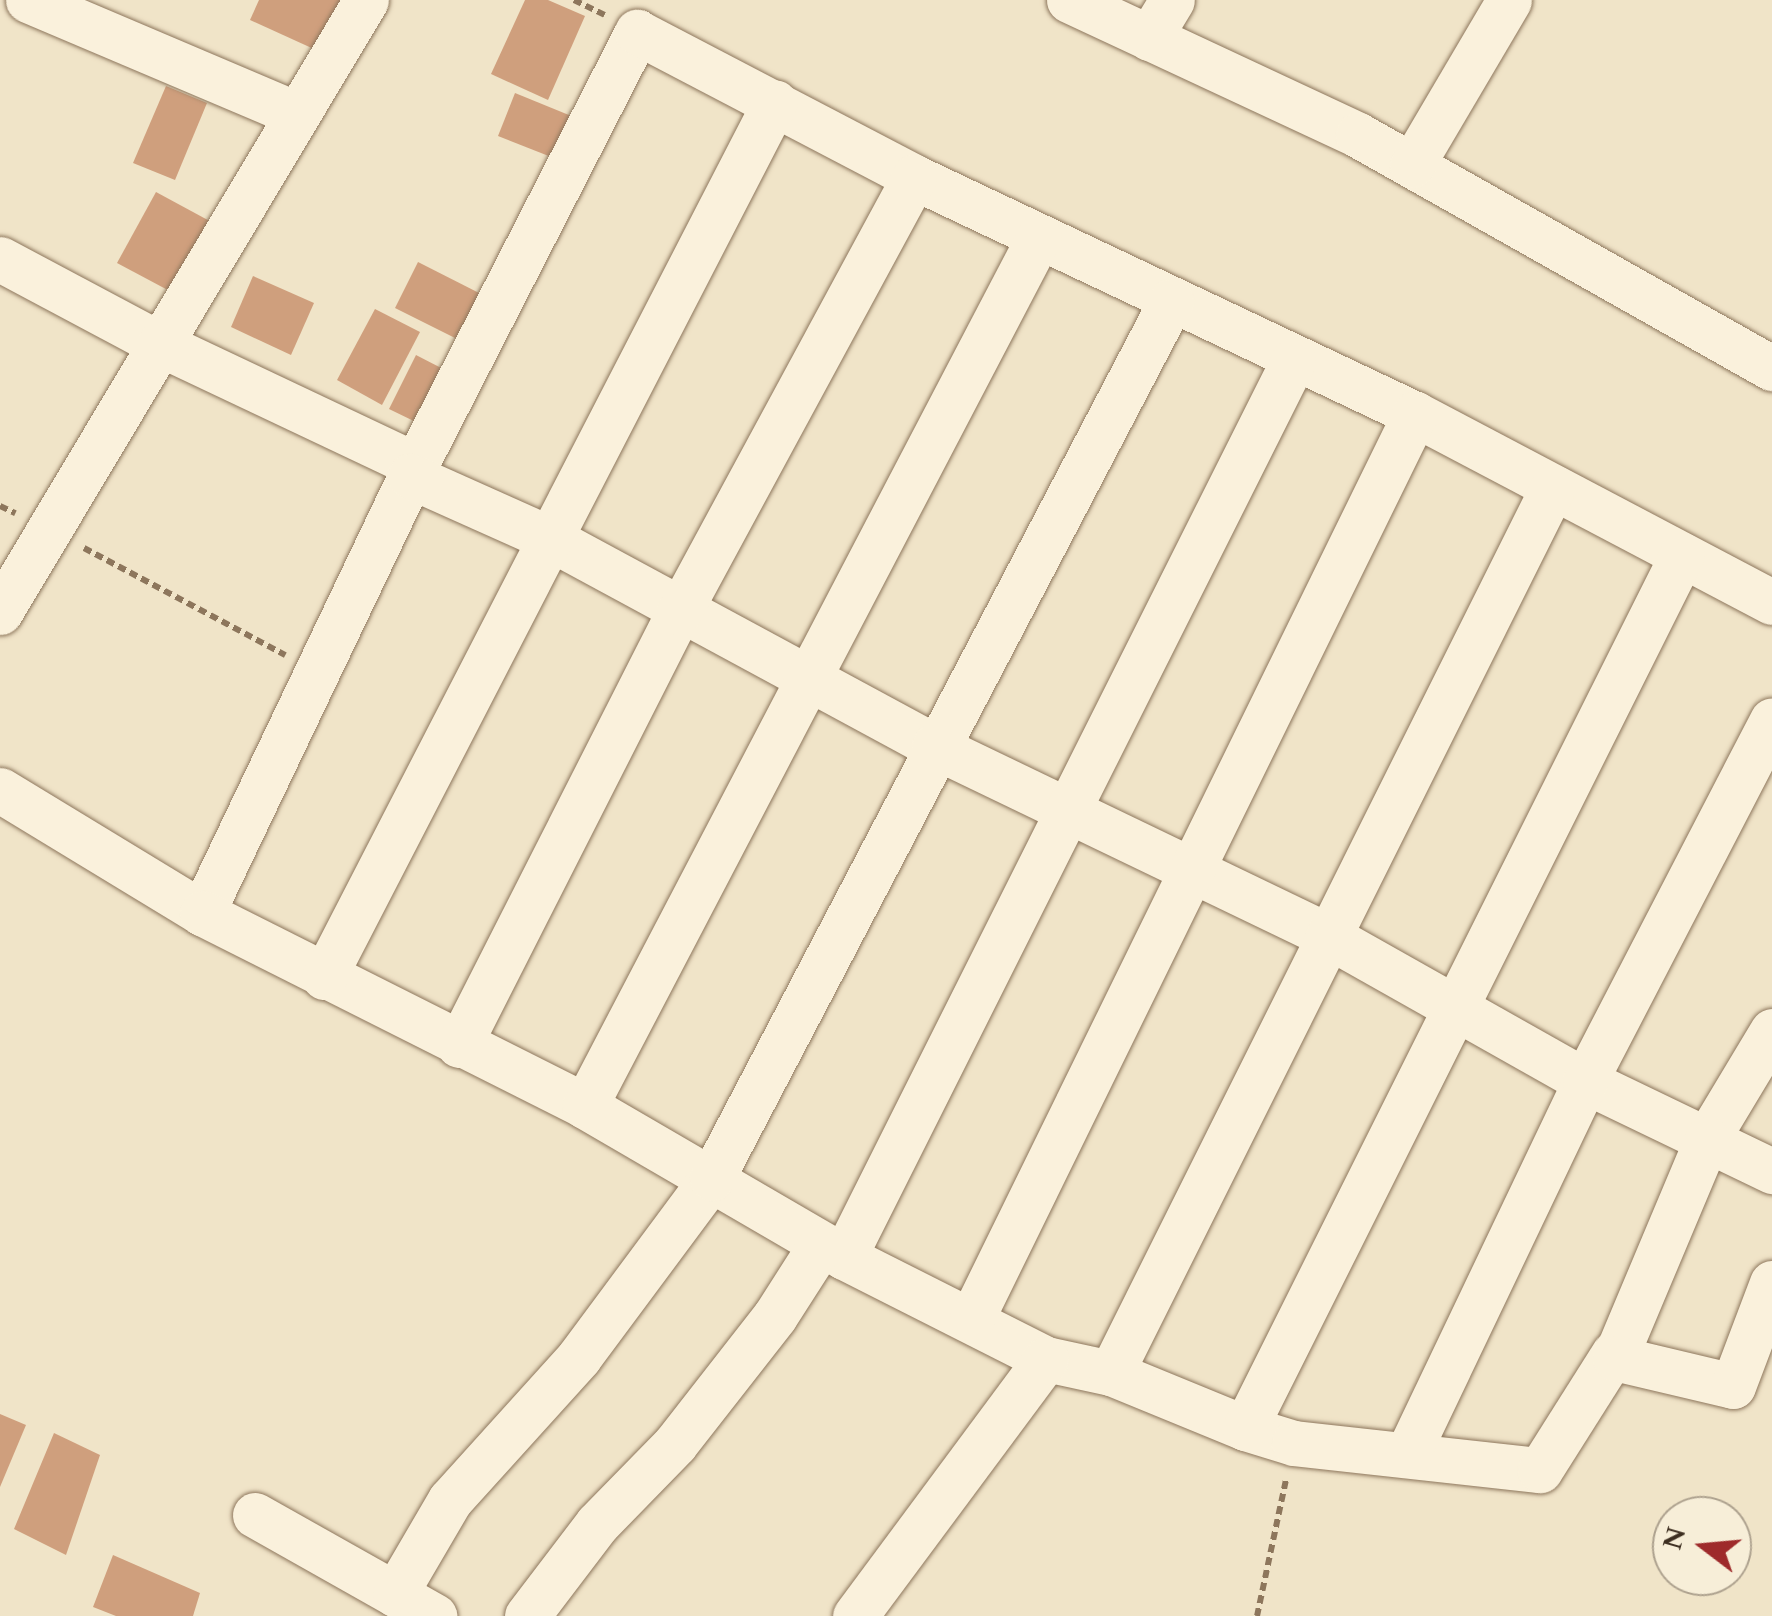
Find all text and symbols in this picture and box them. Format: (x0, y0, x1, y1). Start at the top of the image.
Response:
north arrow (1652, 1496, 1752, 1596)
text: N (1651, 1521, 1698, 1555)

